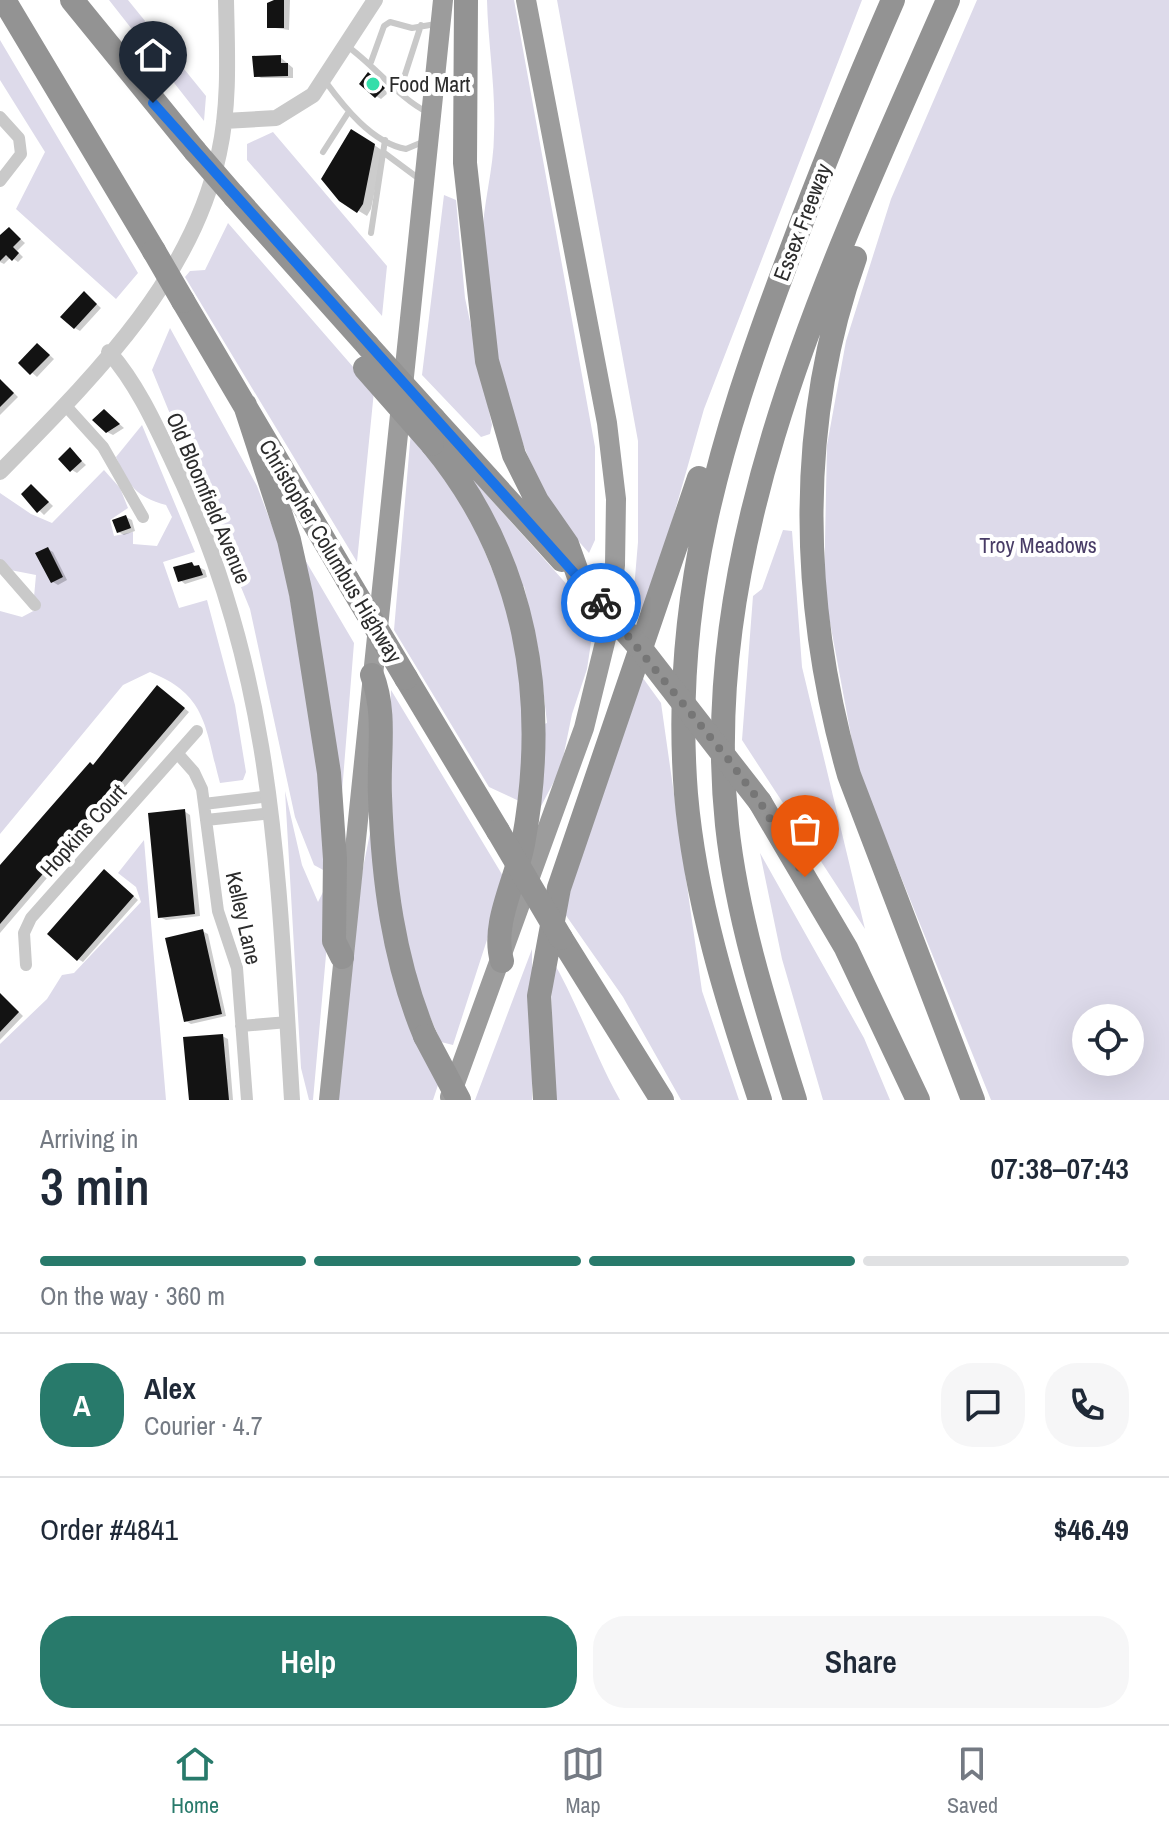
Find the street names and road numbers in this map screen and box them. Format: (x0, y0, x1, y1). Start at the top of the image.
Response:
street label: Essex Freeway (766, 159, 838, 285)
street label: Old Bloomfield Avenue (159, 408, 259, 588)
street label: Christopher Columbus Highway (252, 434, 410, 668)
street label: Hopkins Court (33, 777, 133, 883)
street label: Kelley Lane (219, 869, 269, 967)

